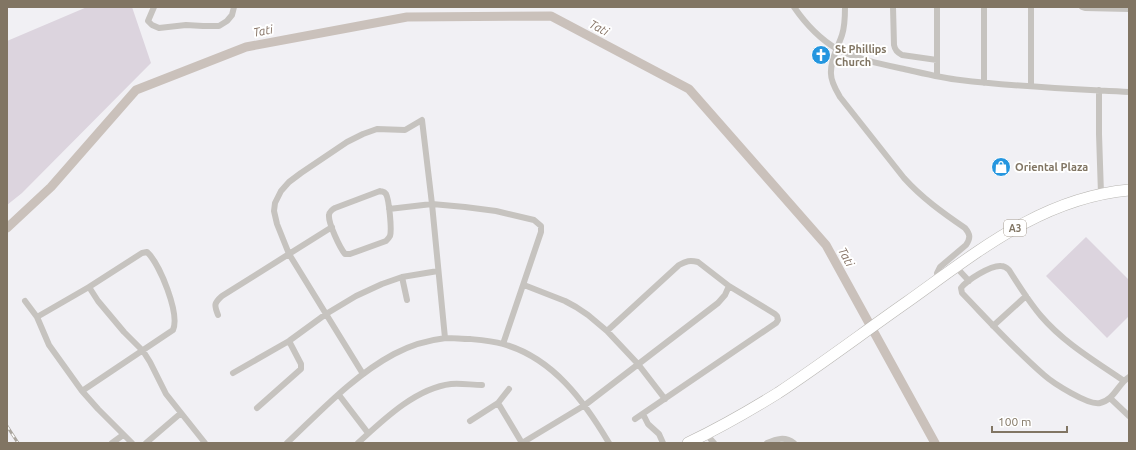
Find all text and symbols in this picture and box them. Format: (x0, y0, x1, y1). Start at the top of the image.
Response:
water label: Tati (587, 17, 612, 38)
water label: Tati (252, 22, 275, 39)
place label: St Phillips Church (835, 43, 887, 68)
church icon: St Phillips Church (810, 44, 832, 66)
shop icon: Oriental Plaza (990, 156, 1012, 178)
place label: Oriental Plaza (1015, 161, 1088, 173)
road number: A3 (1004, 220, 1026, 236)
water label: Tati (836, 245, 857, 269)
scale bar (992, 408, 1067, 434)
text: 100 m (998, 415, 1031, 428)

